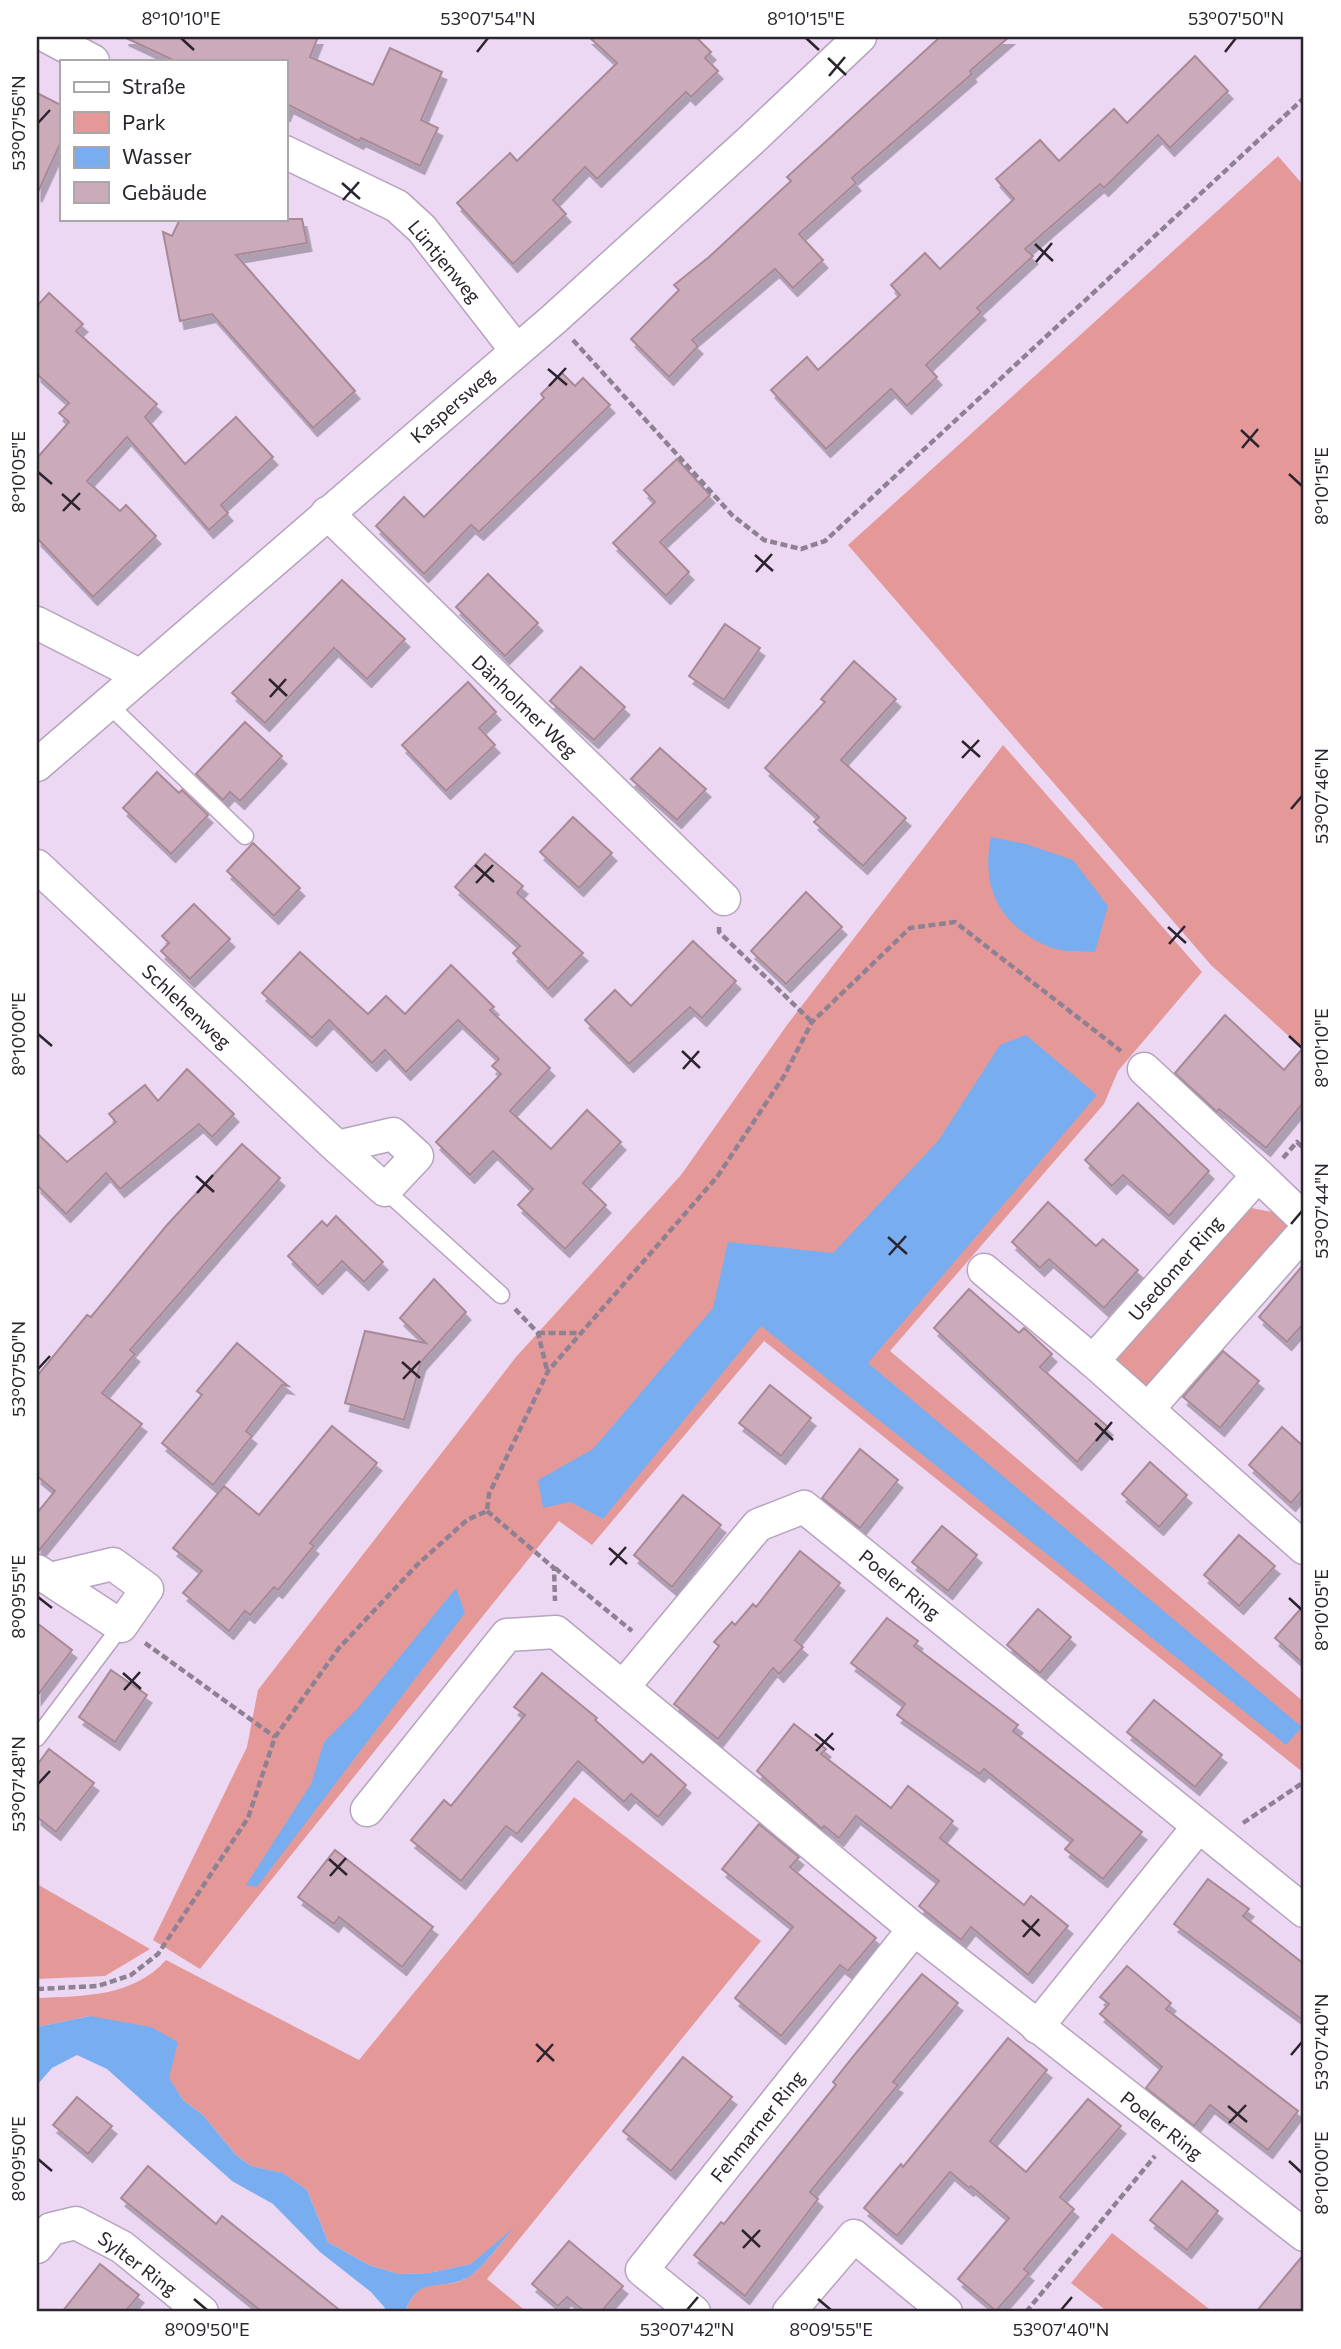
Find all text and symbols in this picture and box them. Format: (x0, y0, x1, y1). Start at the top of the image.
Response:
text: 8°10'10"E (141, 7, 221, 29)
text: 53°07'54"N (440, 7, 536, 29)
text: 8°10'15"E (767, 7, 845, 29)
text: 53°07'50"N (1188, 7, 1284, 29)
legend (60, 60, 287, 220)
text: Straße (122, 73, 186, 98)
text: 53°07'56"N (7, 75, 29, 171)
text: Park (122, 109, 166, 134)
text: Wasser (122, 143, 192, 168)
text: Gebäude (122, 179, 207, 204)
street label: Lüntjenweg (404, 215, 486, 307)
street label: Kaspersweg (405, 362, 499, 448)
text: 8°10'05"E (7, 431, 29, 513)
text: 8°10'15"E (1310, 447, 1332, 525)
street label: Dänholmer Weg (467, 650, 583, 762)
text: 53°07'46"N (1310, 748, 1332, 844)
street label: Schlehenweg (138, 959, 236, 1053)
text: 8°10'00"E (7, 992, 29, 1076)
text: 8°10'10"E (1310, 1008, 1332, 1088)
text: 53°07'44"N (1310, 1163, 1332, 1259)
street label: Usedomer Ring (1123, 1211, 1227, 1325)
text: 53°07'50"N (7, 1321, 29, 1417)
street label: Poeler Ring (855, 1544, 945, 1624)
text: 8°09'55"E (7, 1555, 29, 1639)
text: 8°10'05"E (1310, 1569, 1332, 1651)
text: 53°07'48"N (7, 1736, 29, 1832)
text: 53°07'40"N (1310, 1994, 1332, 2090)
street label: Fehmarner Ring (705, 2066, 809, 2186)
street label: Poeler Ring (1116, 2086, 1208, 2164)
text: 8°09'50"E (7, 2116, 29, 2202)
text: 8°10'00"E (1310, 2131, 1332, 2215)
street label: Sylter Ring (94, 2226, 182, 2300)
text: 8°09'50"E (164, 2318, 250, 2340)
text: 53°07'42"N (640, 2318, 734, 2340)
text: 8°09'55"E (789, 2318, 873, 2340)
text: 53°07'40"N (1013, 2318, 1109, 2340)

